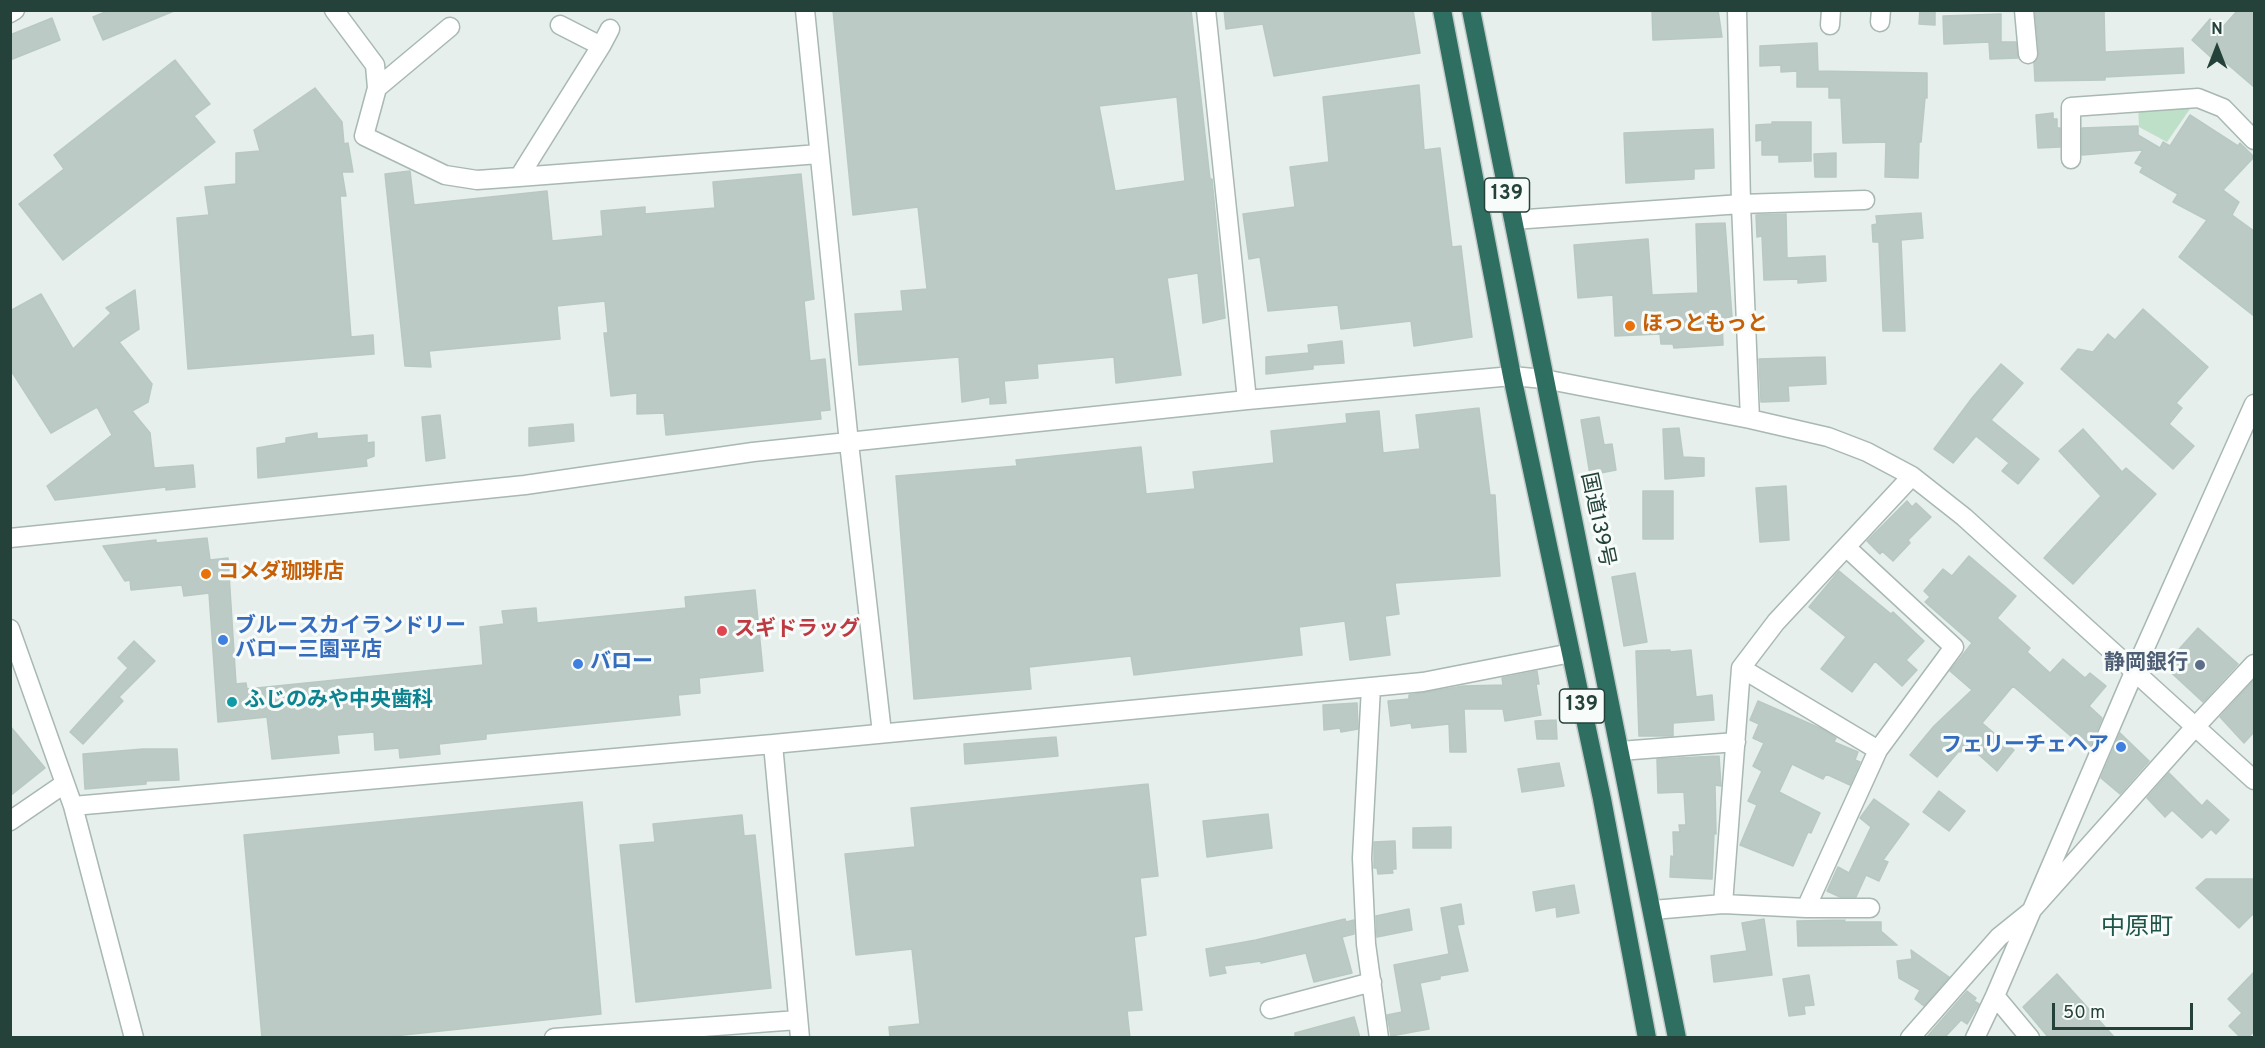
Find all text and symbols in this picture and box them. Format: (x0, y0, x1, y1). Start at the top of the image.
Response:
north arrow (2187, 18, 2247, 78)
text: N (2211, 20, 2223, 40)
road number: 139 (1484, 178, 1530, 212)
place label: ほっともっと (1642, 313, 1768, 339)
marker: ほっともっと (1623, 319, 1637, 333)
street label: 国道139号 (1574, 471, 1618, 569)
place label: コメダ珈琲店 (218, 561, 344, 587)
marker: コメダ珈琲店 (199, 567, 213, 581)
place label: ブルースカイランドリー バロー三園平店 (235, 615, 466, 665)
place label: スギドラッグ (734, 618, 860, 644)
marker: スギドラッグ (715, 624, 729, 638)
marker: ブルースカイランドリー バロー三園平店 (216, 633, 230, 647)
place label: バロー (590, 651, 653, 677)
place label: 静岡銀行 (2104, 652, 2188, 678)
marker: バロー (571, 657, 585, 671)
marker: 静岡銀行 (2193, 658, 2207, 672)
place label: ふじのみや中央歯科 (244, 689, 433, 715)
road number: 139 (1560, 689, 1604, 723)
marker: ふじのみや中央歯科 (225, 695, 239, 709)
place label: フェリーチェヘア (1941, 734, 2109, 760)
marker: フェリーチェヘア (2114, 740, 2128, 754)
district label: 中原町 (2101, 915, 2173, 943)
scale bar (2055, 991, 2196, 1029)
text: 50 m (2063, 1002, 2105, 1025)

